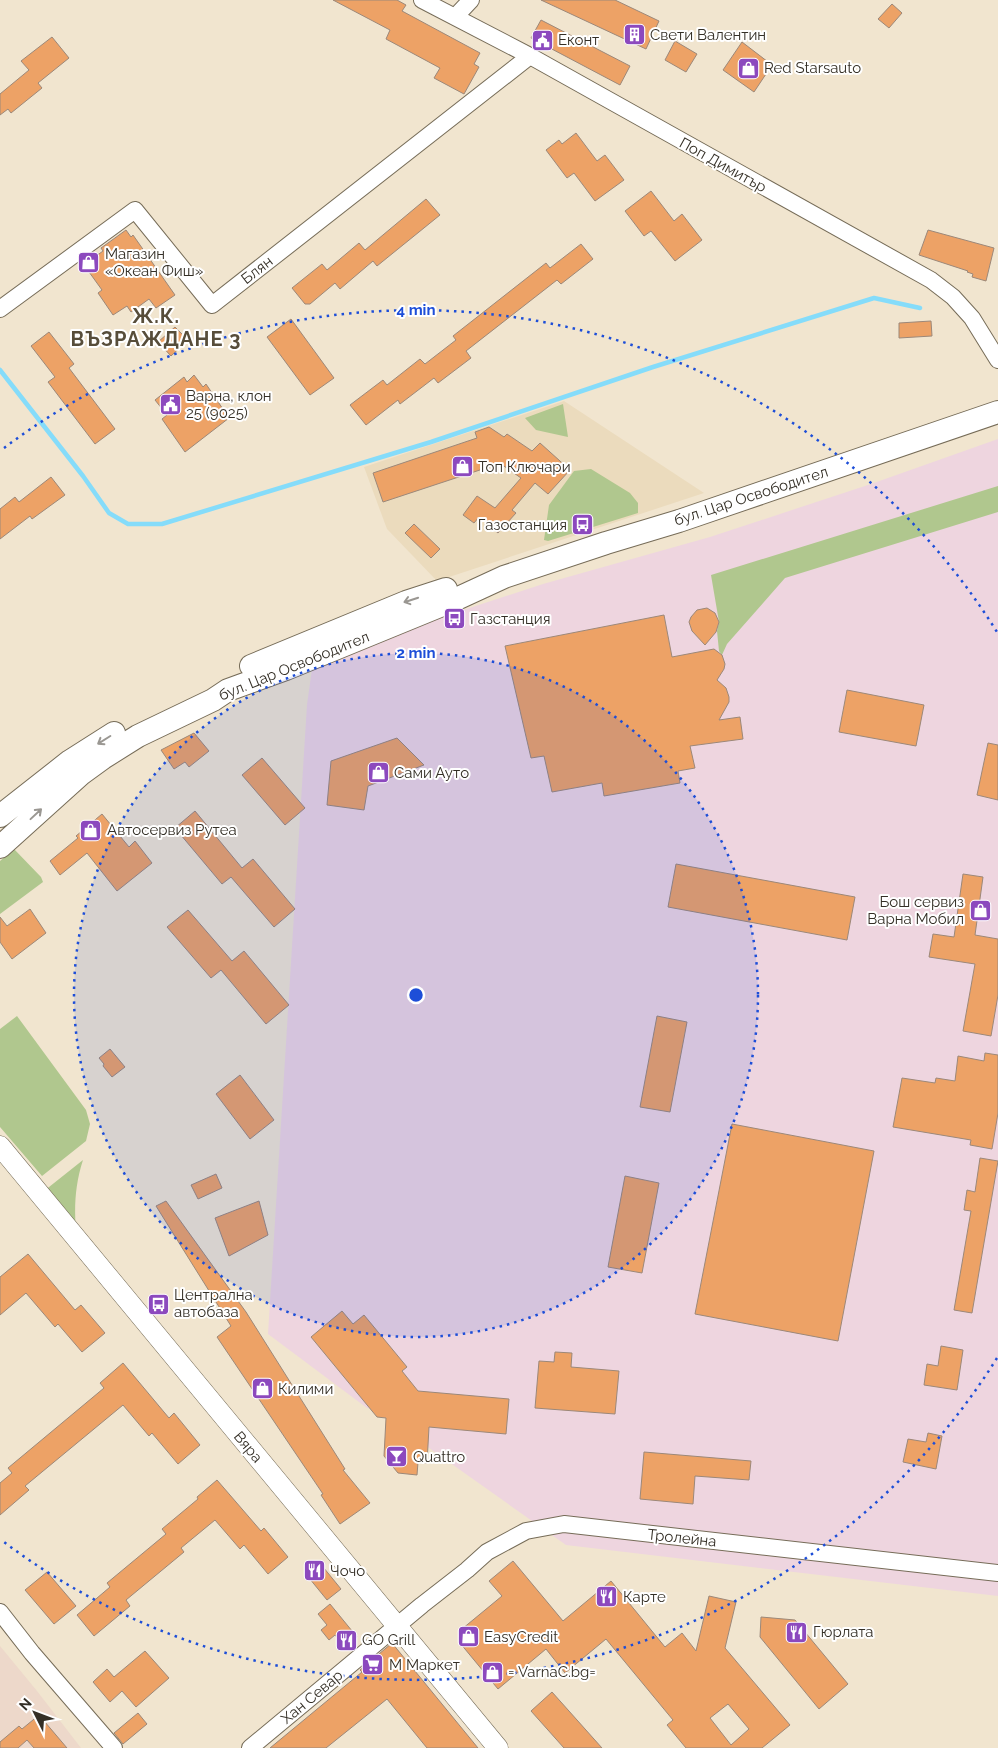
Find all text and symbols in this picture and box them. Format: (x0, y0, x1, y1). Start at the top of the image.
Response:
building icon: Свети Валентин (622, 23, 646, 47)
place label: Свети Валентин (650, 26, 766, 44)
public building icon: Еконт (530, 28, 554, 52)
place label: Еконт (558, 31, 599, 49)
shop icon: Red Starsauto (736, 56, 760, 80)
place label: Red Starsauto (764, 59, 861, 77)
street label: Поп Димитър (676, 134, 770, 196)
place label: Магазин «Океан Фиш» (105, 245, 203, 280)
shop icon: Магазин «Океан Фиш» (77, 251, 101, 275)
street label: Блян (238, 252, 276, 288)
text: 4 min (396, 301, 436, 319)
district label: Ж.К. ВЪЗРАЖДАНЕ 3 (71, 304, 241, 351)
place label: Варна, клон 25 (9025) (186, 387, 272, 422)
public building icon: Варна, клон 25 (9025) (158, 393, 182, 417)
shop icon: Топ Ключари (450, 455, 474, 479)
place label: Топ Ключари (478, 458, 571, 476)
street label: бул. Цар Освободител (672, 463, 830, 529)
bus stop icon: Газoстанция (571, 513, 595, 537)
place label: Газoстанция (478, 516, 567, 534)
one-way arrow (403, 596, 419, 606)
bus stop icon: Газстанция (442, 607, 466, 631)
place label: Газстанция (470, 610, 550, 628)
street label: бул. Цар Освободител (216, 627, 372, 705)
text: 2 min (397, 644, 435, 662)
one-way arrow (98, 735, 112, 745)
shop icon: Сами Ауто (366, 761, 390, 785)
place label: Сами Ауто (394, 764, 469, 782)
one-way arrow (29, 808, 42, 820)
shop icon: Автосервиз Рутеа (79, 818, 103, 842)
place label: Автосервиз Рутеа (107, 821, 237, 839)
place label: Бош сервиз Варна Мобил (867, 893, 964, 928)
shop icon: Бош сервиз Варна Мобил (968, 899, 992, 923)
centre of rings (407, 986, 425, 1004)
place label: Централна автобаза (174, 1286, 253, 1321)
bus stop icon: Централна автобаза (146, 1292, 170, 1316)
shop icon: Килими (250, 1377, 274, 1401)
place label: Килими (278, 1380, 333, 1398)
street label: Вяра (230, 1428, 266, 1466)
bar icon: Quattro (385, 1445, 409, 1469)
place label: Quattro (413, 1448, 465, 1466)
street label: Тролейна (647, 1525, 717, 1551)
restaurant icon: Чочо (302, 1559, 326, 1583)
place label: Чочо (330, 1562, 365, 1580)
restaurant icon: Карте (595, 1585, 619, 1609)
place label: Карте (623, 1588, 666, 1606)
restaurant icon: Гюрлата (785, 1620, 809, 1644)
place label: Гюрлата (813, 1623, 874, 1641)
shop icon: EasyCredit (456, 1625, 480, 1649)
restaurant icon: GO Grill (334, 1628, 358, 1652)
place label: EasyCredit (484, 1628, 558, 1646)
place label: GO Grill (362, 1631, 416, 1649)
supermarket icon: М Маркет (361, 1653, 385, 1677)
place label: М Маркет (389, 1656, 460, 1674)
shop icon: = VarnaC.bg= (480, 1660, 504, 1684)
place label: = VarnaC.bg= (508, 1663, 596, 1681)
street label: Хан Севар (278, 1666, 346, 1728)
north arrow (10, 1688, 60, 1738)
text: N (16, 1695, 35, 1714)

